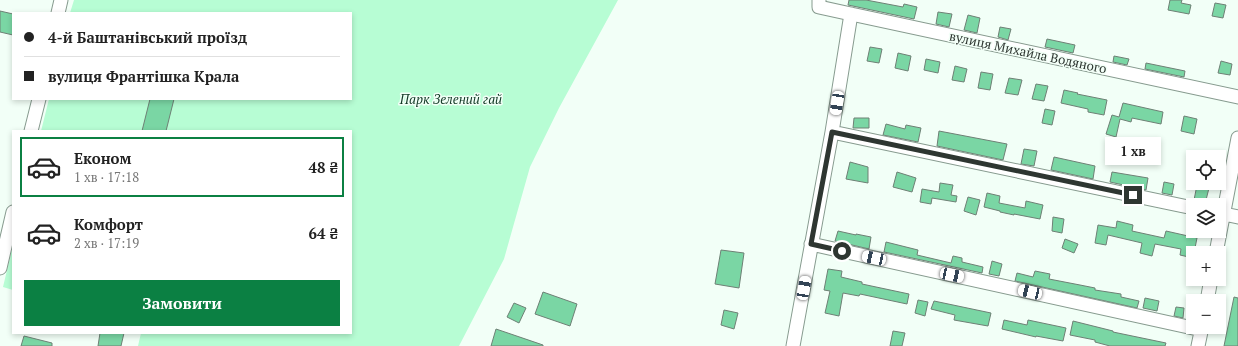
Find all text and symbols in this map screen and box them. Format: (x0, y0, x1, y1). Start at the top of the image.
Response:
text: 4-й Баштанівський проїзд (48, 27, 247, 47)
street label: вулиця Михайла Водяного (948, 27, 1108, 77)
text: вулиця Франтішка Крала (48, 66, 239, 86)
park label: Парк Зелений гай (399, 90, 502, 108)
car (829, 90, 845, 116)
callout: 1 хв (1105, 137, 1161, 165)
text: 1 хв (1120, 142, 1146, 160)
text: Економ (74, 148, 132, 168)
icon: car (26, 149, 62, 185)
map controls (1186, 150, 1226, 334)
button: locate (1186, 150, 1226, 190)
text: 48 ₴ (309, 157, 338, 177)
text: 1 хв · 17:18 (74, 168, 139, 186)
route end (1124, 186, 1142, 204)
button: layers (1186, 198, 1226, 238)
text: Комфорт (74, 214, 143, 234)
icon: car (26, 215, 62, 251)
text: 64 ₴ (309, 223, 338, 243)
text: 2 хв · 17:19 (74, 234, 139, 252)
route start (833, 242, 851, 260)
button: + (1186, 246, 1226, 286)
car (861, 250, 887, 266)
car (939, 267, 965, 283)
car (796, 275, 812, 301)
button: Замовити (24, 280, 340, 326)
car (1017, 283, 1043, 301)
button: − (1186, 294, 1226, 334)

